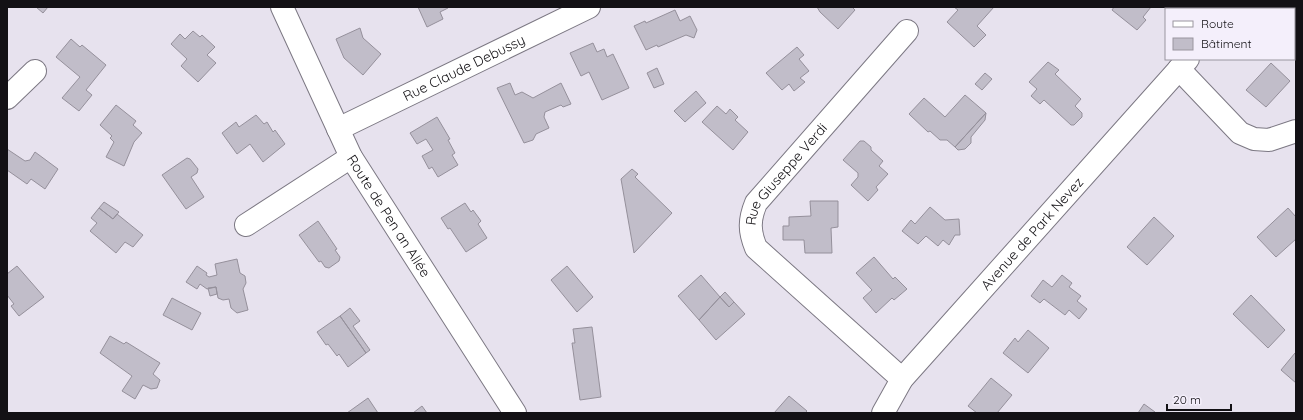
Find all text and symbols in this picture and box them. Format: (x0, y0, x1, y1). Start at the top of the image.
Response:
legend (1165, 8, 1295, 60)
text: Route (1201, 16, 1234, 31)
street label: Rue Claude Debussy (400, 31, 528, 105)
text: Bâtiment (1201, 36, 1251, 51)
street label: Rue Giuseppe Verdi (742, 119, 831, 226)
street label: Route de Pen an Allée (343, 151, 435, 281)
street label: Avenue de Park Nevez (977, 173, 1087, 294)
scale bar (1167, 386, 1231, 412)
text: 20 m (1173, 392, 1201, 407)

